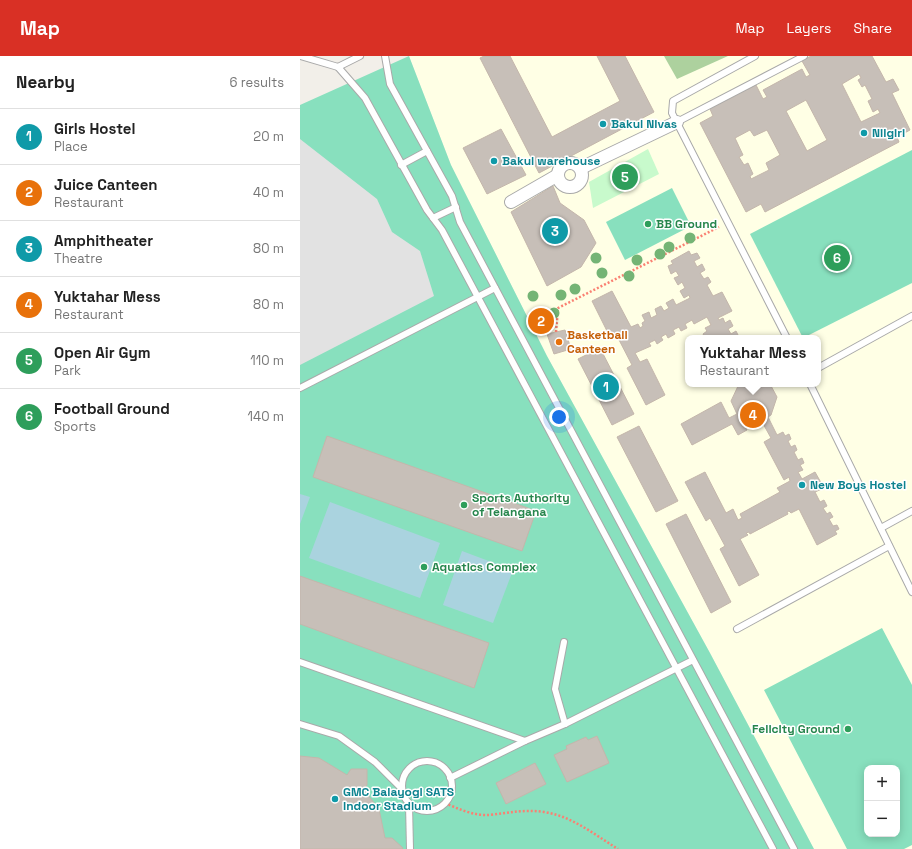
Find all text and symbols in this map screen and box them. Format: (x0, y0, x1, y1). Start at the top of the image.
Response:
text: Map (20, 16, 60, 41)
text: Map (735, 19, 765, 37)
text: Layers (787, 19, 831, 37)
text: Share (853, 19, 892, 37)
text: Nearby (16, 71, 75, 93)
text: 6 results (230, 74, 284, 91)
place label: Bakul Nivas (611, 116, 677, 132)
text: Girls Hostel (54, 119, 135, 138)
marker: Bakul Nivas (598, 119, 608, 129)
place label: Nilgiri (872, 125, 905, 141)
text: 1 (26, 128, 32, 145)
text: 20 m (253, 128, 284, 145)
marker: Nilgiri (859, 128, 869, 138)
text: Place (54, 138, 88, 155)
place label: Bakul warehouse (502, 153, 601, 169)
marker: Bakul warehouse (489, 156, 499, 166)
pin: 5 (612, 162, 638, 192)
text: Juice Canteen (54, 175, 158, 194)
text: 2 (25, 184, 33, 201)
text: 40 m (253, 184, 284, 201)
text: Restaurant (54, 194, 124, 211)
pin: 3 (542, 216, 568, 246)
place label: BB Ground (656, 216, 717, 232)
marker: BB Ground (643, 219, 653, 229)
text: Amphitheater (54, 231, 153, 250)
text: 3 (25, 240, 33, 257)
text: 80 m (253, 240, 284, 257)
pin: 6 (824, 243, 850, 273)
text: Theatre (54, 250, 103, 267)
text: Yuktahar Mess (54, 287, 161, 306)
text: 4 (25, 296, 33, 313)
text: 80 m (253, 296, 284, 313)
text: Restaurant (54, 306, 124, 323)
pin: 2 (528, 306, 554, 336)
place label: Basketball Canteen (567, 327, 628, 357)
popup (685, 335, 821, 387)
marker: Basketball Canteen (554, 337, 564, 347)
text: Open Air Gym (54, 343, 150, 362)
text: Yuktahar Mess (700, 343, 806, 362)
text: 5 (25, 352, 33, 369)
text: 110 m (250, 352, 284, 369)
text: Park (54, 362, 81, 379)
text: Restaurant (700, 362, 769, 379)
pin: 1 (593, 372, 619, 402)
text: Football Ground (54, 399, 170, 418)
pin: 4 (740, 400, 766, 430)
your location (549, 407, 569, 427)
text: 6 (25, 408, 33, 425)
text: 140 m (248, 408, 284, 425)
text: Sports (54, 418, 96, 435)
place label: New Boys Hostel (810, 477, 906, 493)
marker: New Boys Hostel (797, 480, 807, 490)
place label: Sports Authority of Telangana (472, 490, 570, 520)
marker: Sports Authority of Telangana (459, 500, 469, 510)
place label: Aquatics Complex (432, 559, 536, 575)
marker: Aquatics Complex (419, 562, 429, 572)
place label: Felicity Ground (752, 721, 840, 737)
marker: Felicity Ground (843, 724, 853, 734)
map controls (864, 765, 900, 837)
button: + (864, 765, 900, 801)
place label: GMC Balayogi SATS Indoor Stadium (343, 784, 454, 814)
marker: GMC Balayogi SATS Indoor Stadium (330, 794, 340, 804)
button: − (864, 801, 900, 837)

